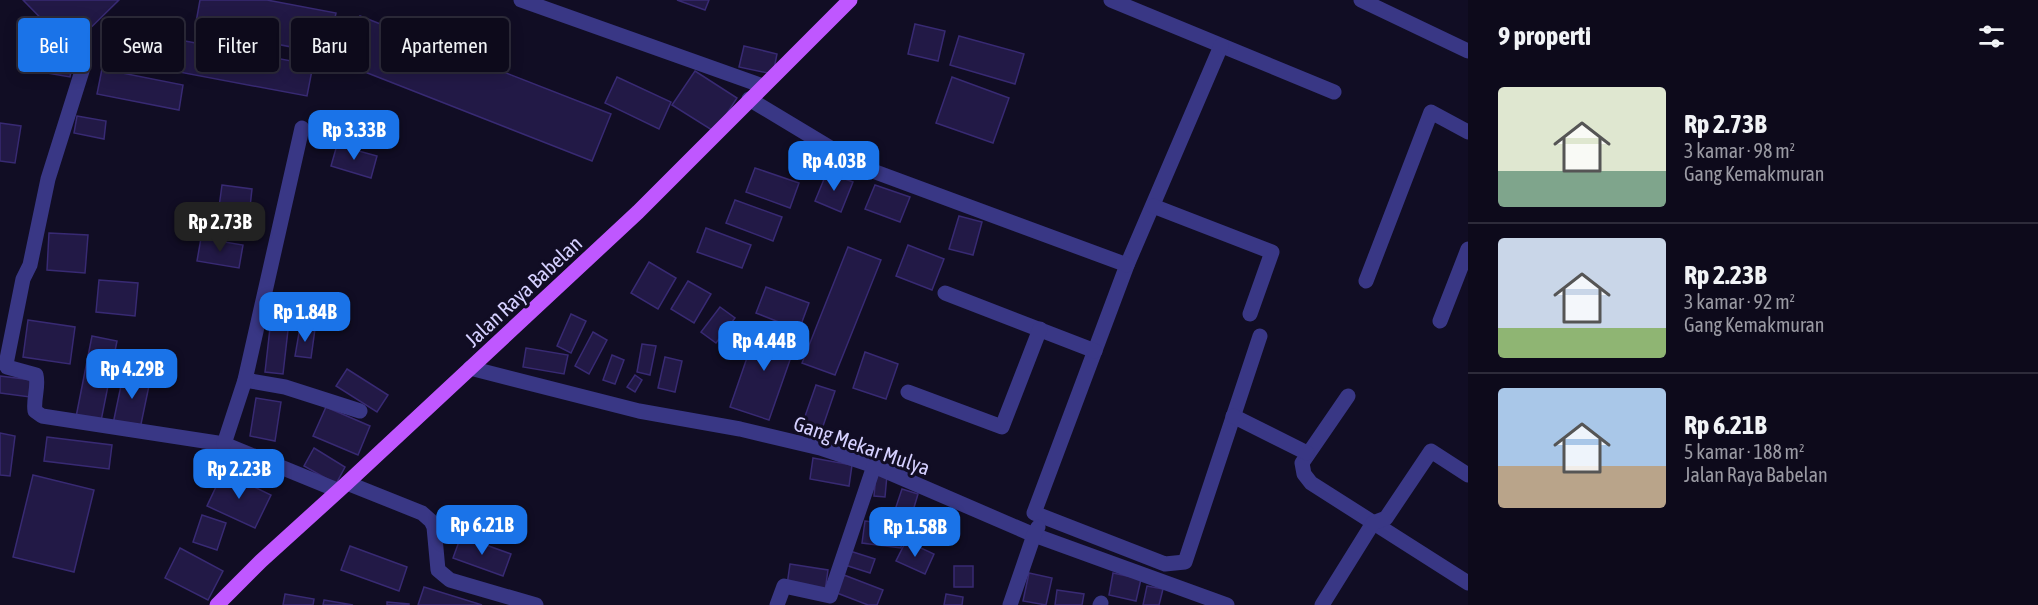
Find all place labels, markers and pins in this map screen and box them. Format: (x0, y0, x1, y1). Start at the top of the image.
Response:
pin: Rp 3.33B (292, 110, 416, 161)
pin: Rp 4.03B (772, 141, 896, 192)
pin: Rp 2.73B (158, 202, 282, 253)
pin: Rp 1.84B (243, 292, 367, 343)
pin: Rp 4.44B (702, 321, 826, 372)
pin: Rp 4.29B (70, 349, 194, 400)
pin: Rp 2.23B (177, 449, 301, 500)
pin: Rp 6.21B (420, 505, 544, 556)
pin: Rp 1.58B (853, 507, 977, 558)

